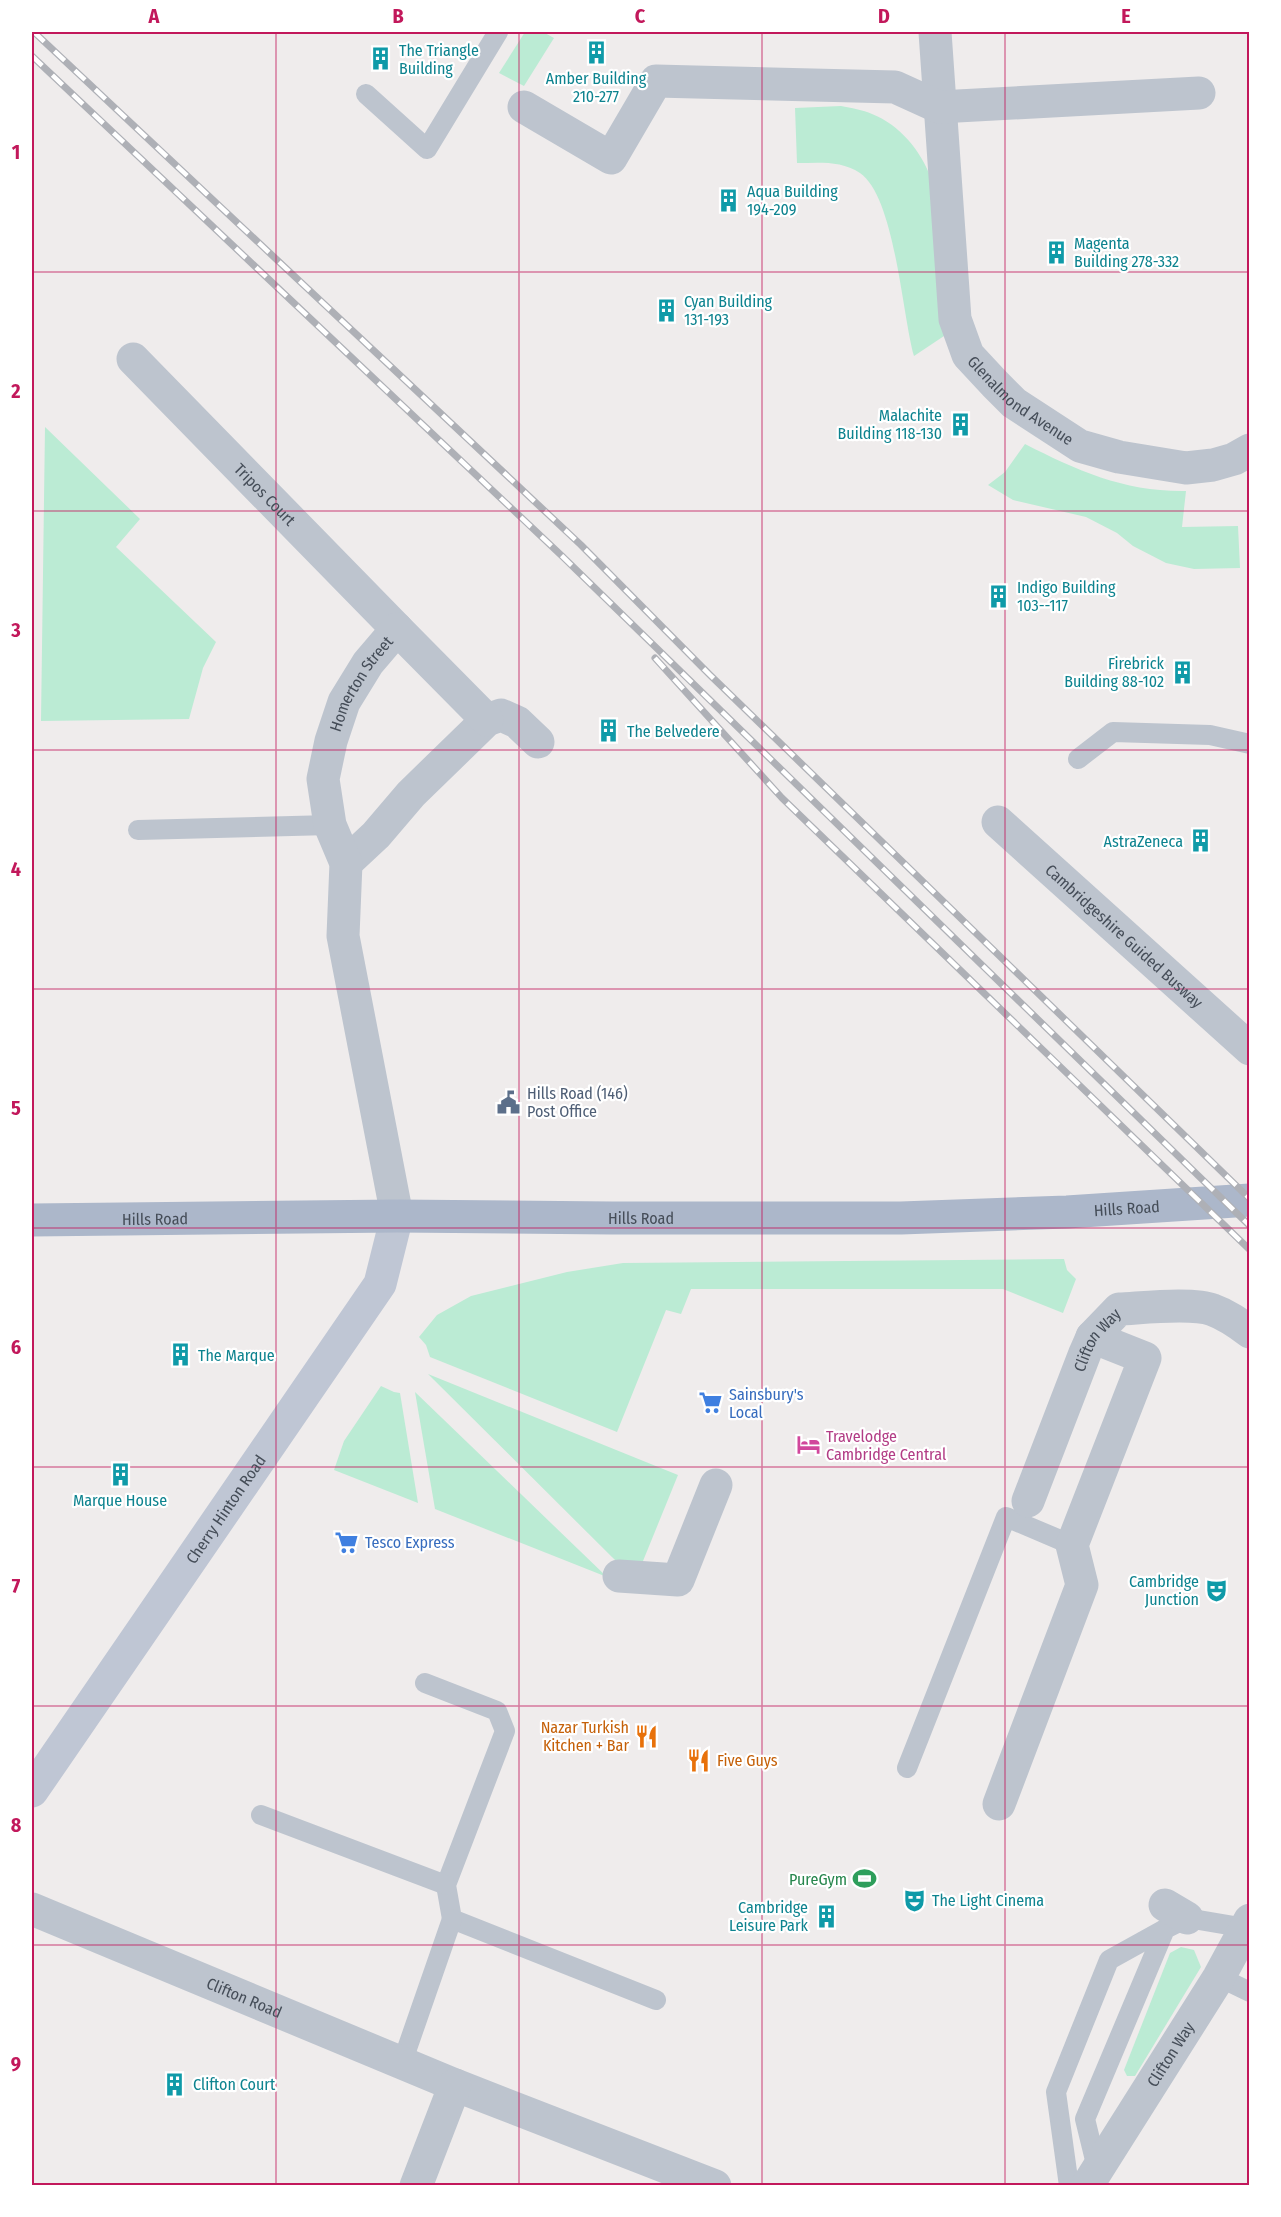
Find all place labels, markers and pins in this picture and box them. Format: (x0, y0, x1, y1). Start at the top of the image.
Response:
building icon: Amber Building 210-277 (583, 40, 609, 66)
place label: The Triangle Building (399, 41, 479, 78)
building icon: The Triangle Building (368, 46, 394, 72)
place label: Amber Building 210-277 (546, 69, 647, 106)
place label: Aqua Building 194-209 (747, 182, 838, 219)
building icon: Aqua Building 194-209 (716, 187, 742, 213)
place label: Magenta Building 278-332 (1074, 234, 1179, 271)
building icon: Magenta Building 278-332 (1043, 239, 1069, 265)
place label: Cyan Building 131-193 (684, 292, 773, 329)
building icon: Cyan Building 131-193 (653, 297, 679, 323)
place label: Malachite Building 118-130 (838, 406, 942, 443)
building icon: Malachite Building 118-130 (947, 411, 973, 437)
place label: Indigo Building 103--117 (1017, 578, 1116, 615)
building icon: Indigo Building 103--117 (986, 583, 1012, 609)
place label: Firebrick Building 88-102 (1064, 654, 1165, 691)
building icon: Firebrick Building 88-102 (1169, 659, 1195, 685)
building icon: The Belvedere (596, 718, 622, 744)
place label: The Belvedere (627, 722, 720, 741)
building icon: AstraZeneca (1188, 828, 1214, 854)
place label: AstraZeneca (1104, 832, 1183, 851)
place label: Hills Road (146) Post Office (527, 1084, 628, 1121)
public building icon: Hills Road (146) Post Office (496, 1089, 522, 1115)
building icon: The Marque (167, 1342, 193, 1368)
place label: The Marque (198, 1346, 275, 1365)
place label: Sainsbury's Local (729, 1385, 804, 1422)
supermarket icon: Sainsbury's Local (698, 1390, 724, 1416)
place label: Travelodge Cambridge Central (826, 1427, 946, 1464)
hotel icon: Travelodge Cambridge Central (795, 1432, 821, 1458)
building icon: Marque House (107, 1462, 133, 1488)
place label: Marque House (73, 1491, 167, 1510)
supermarket icon: Tesco Express (334, 1529, 360, 1555)
place label: Tesco Express (365, 1533, 455, 1552)
place label: Cambridge Junction (1129, 1572, 1199, 1609)
theatre icon: Cambridge Junction (1204, 1577, 1230, 1603)
place label: Nazar Turkish Kitchen + Bar (541, 1718, 629, 1755)
restaurant icon: Nazar Turkish Kitchen + Bar (634, 1723, 660, 1749)
restaurant icon: Five Guys (686, 1747, 712, 1773)
place label: Five Guys (717, 1751, 778, 1770)
sports icon: PureGym (852, 1866, 878, 1892)
place label: PureGym (789, 1870, 847, 1889)
theatre icon: The Light Cinema (901, 1887, 927, 1913)
place label: The Light Cinema (932, 1891, 1044, 1910)
place label: Cambridge Leisure Park (729, 1898, 809, 1935)
building icon: Cambridge Leisure Park (813, 1903, 839, 1929)
building icon: Clifton Court (162, 2071, 188, 2097)
place label: Clifton Court (193, 2075, 276, 2094)

